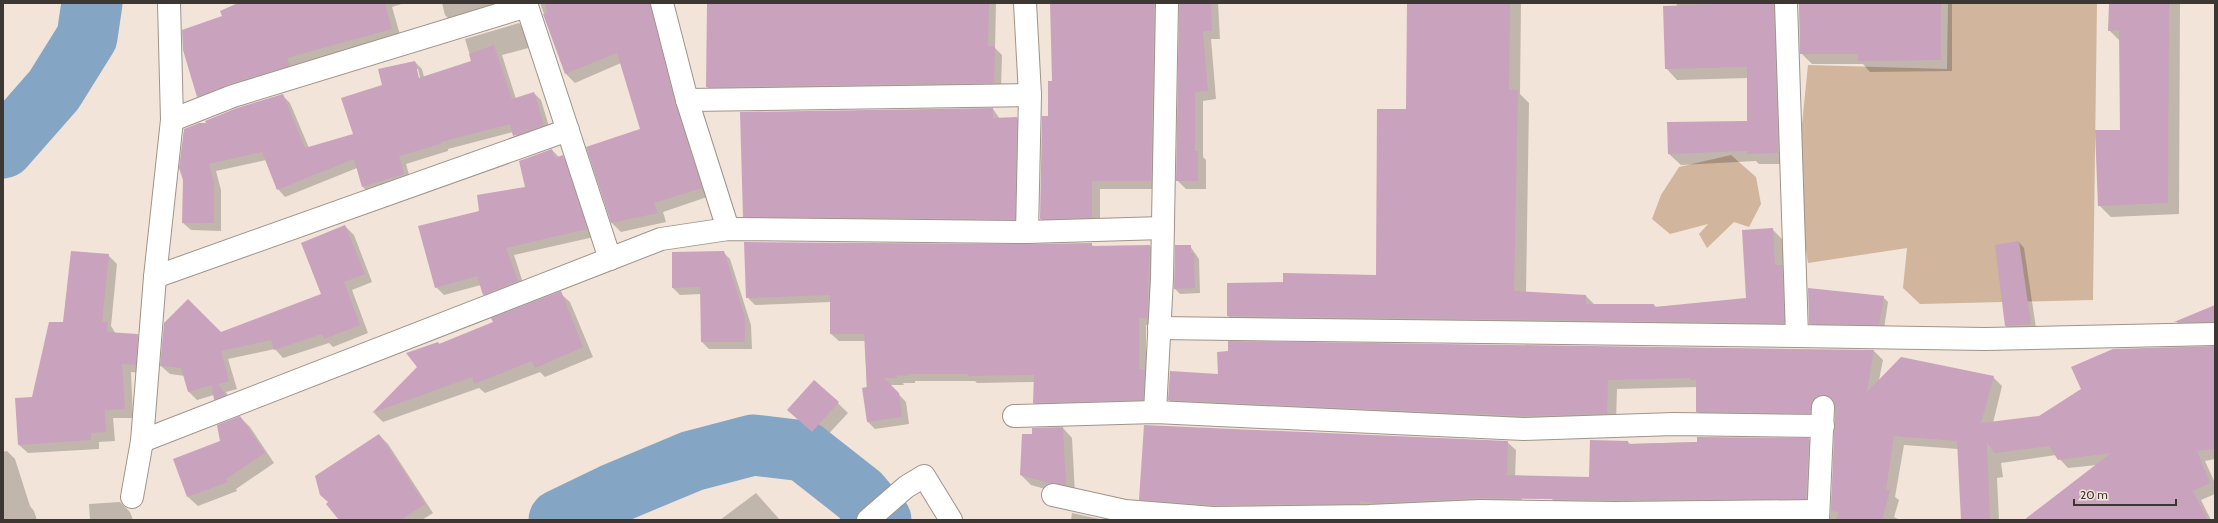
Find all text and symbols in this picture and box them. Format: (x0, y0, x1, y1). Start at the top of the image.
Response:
scale bar (2074, 481, 2176, 507)
text: 20 m (2080, 487, 2108, 502)

